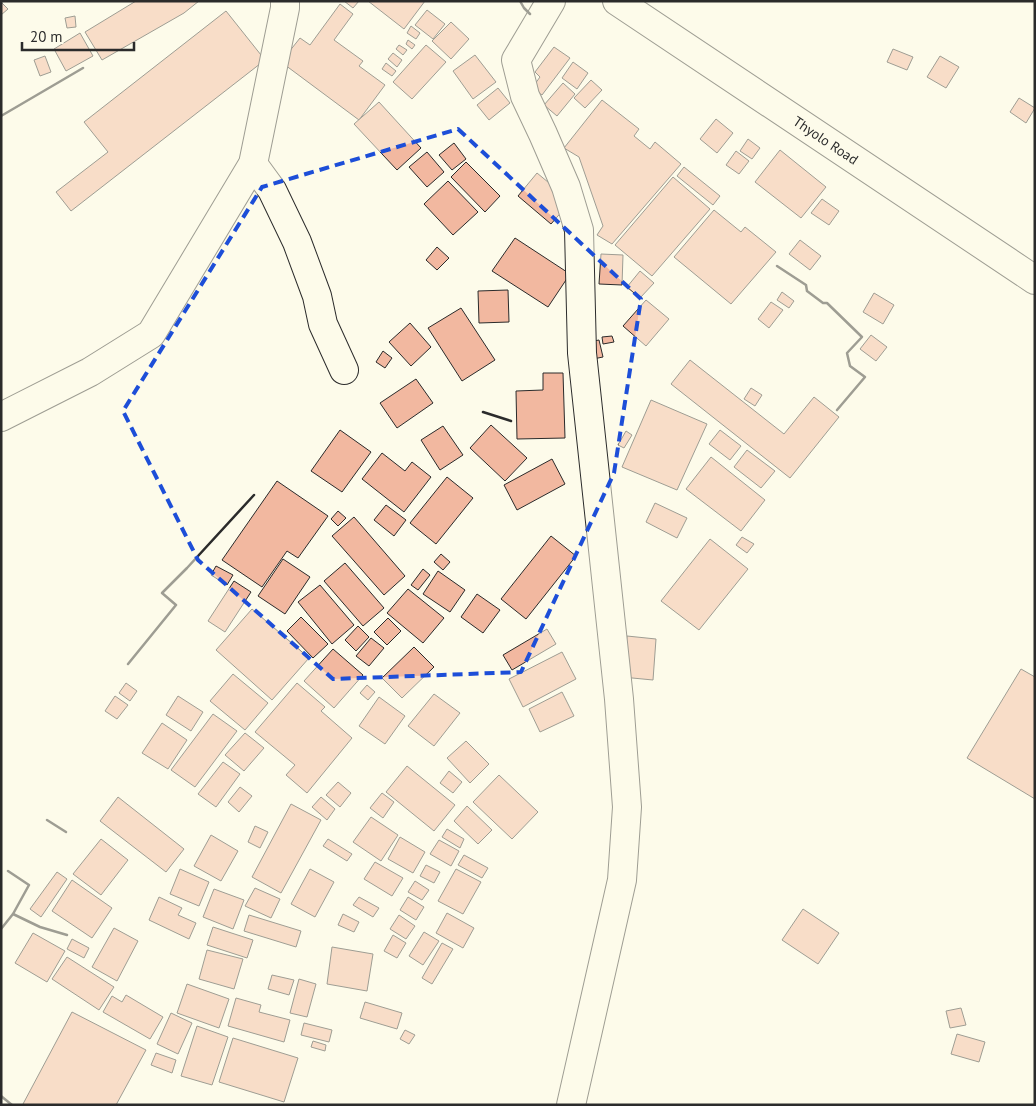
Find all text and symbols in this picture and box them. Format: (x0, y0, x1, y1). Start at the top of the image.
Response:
scale bar (22, 20, 135, 52)
text: 20 m (30, 27, 63, 46)
street label: Thyolo Road (790, 112, 862, 168)

